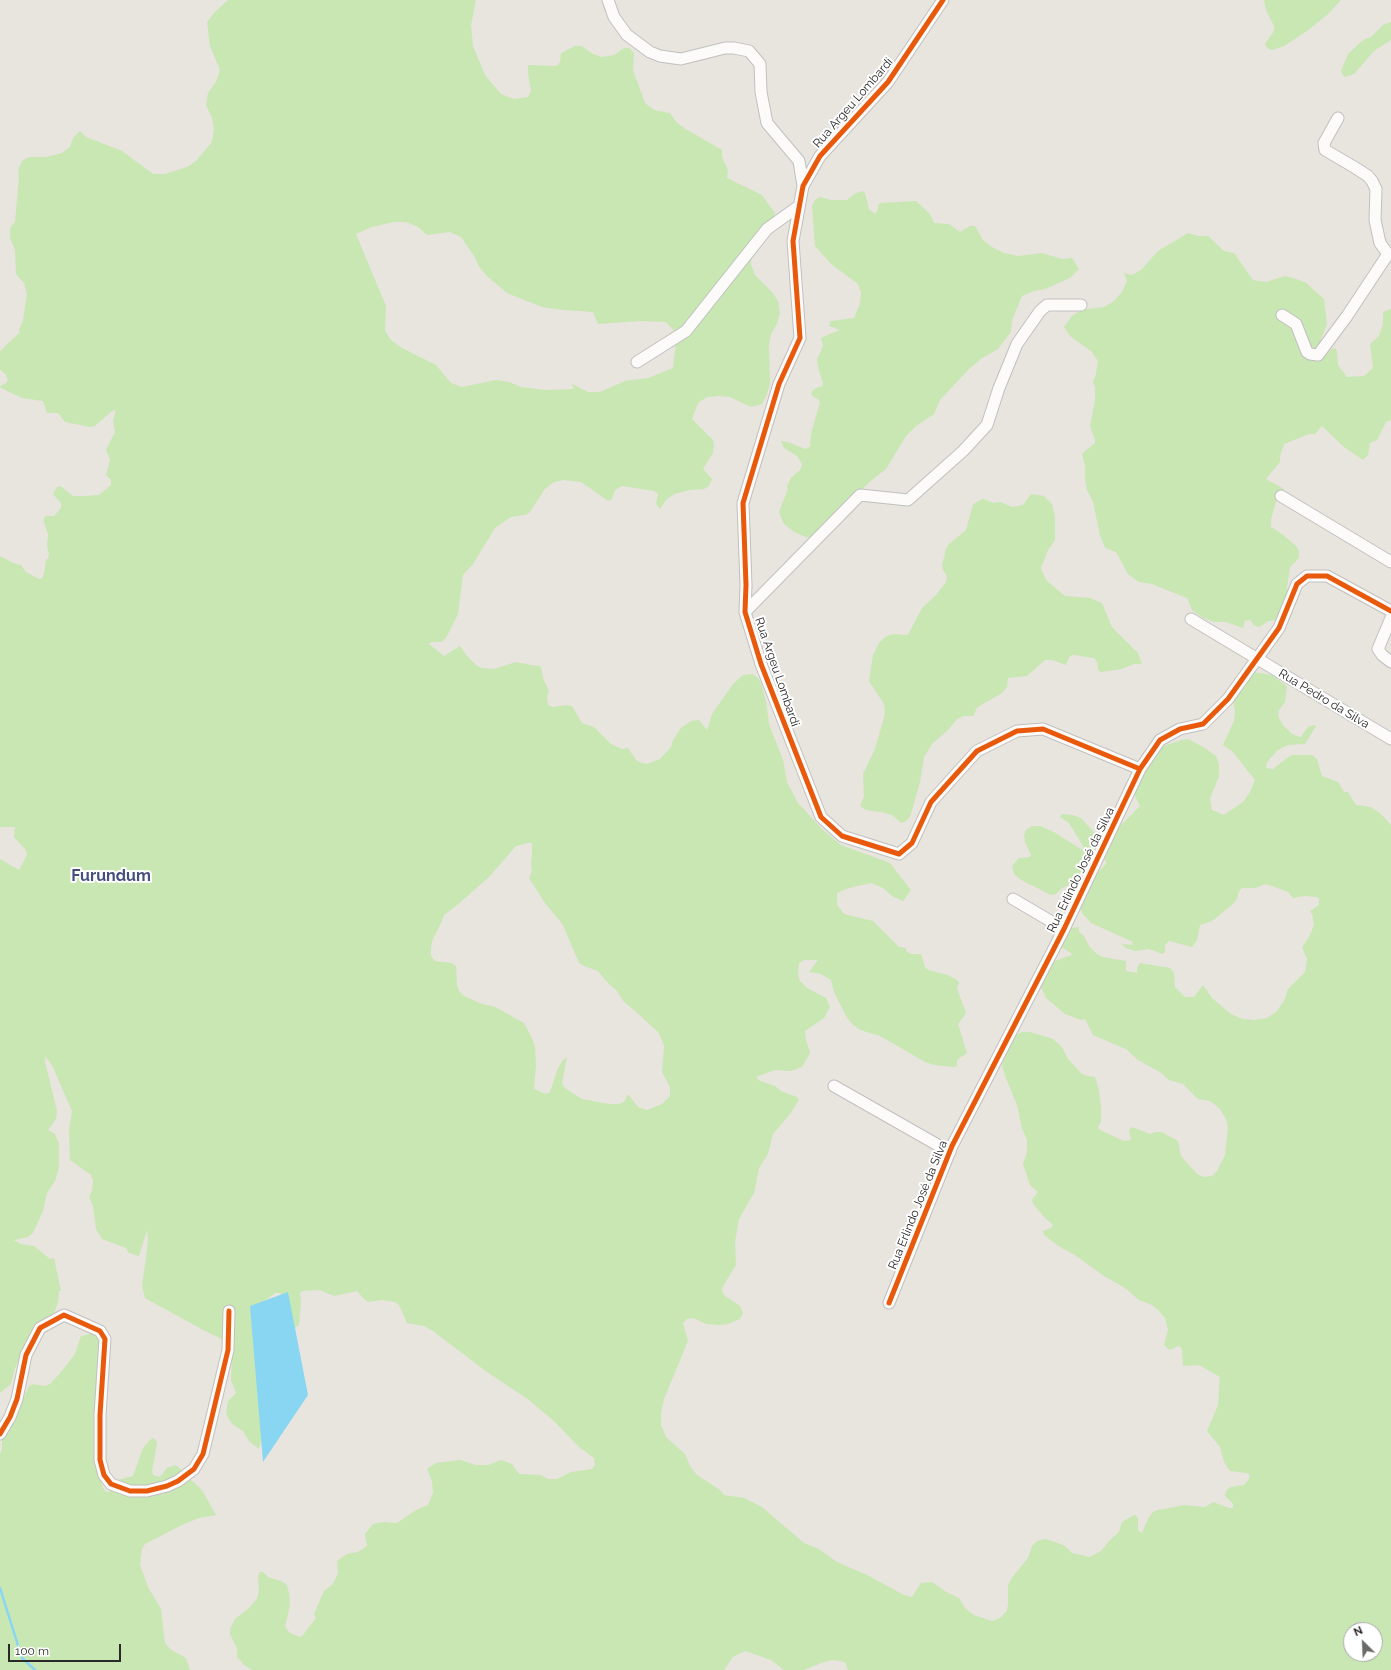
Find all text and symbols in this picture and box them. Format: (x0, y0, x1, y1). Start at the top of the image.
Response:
street label: Rua Argeu Lombardi (810, 55, 896, 151)
street label: Rua Argeu Lombardi (752, 616, 802, 728)
street label: Rua Pedro da Silva (1276, 666, 1372, 732)
street label: Rua Erlindo José da Silva (1044, 805, 1118, 935)
district label: Furundum (71, 866, 151, 886)
street label: Rua Erlindo José da Silva (885, 1138, 951, 1272)
north arrow (1343, 1622, 1383, 1662)
text: N (1352, 1624, 1365, 1639)
scale bar (10, 1636, 123, 1662)
text: 100 m (15, 1644, 49, 1658)

